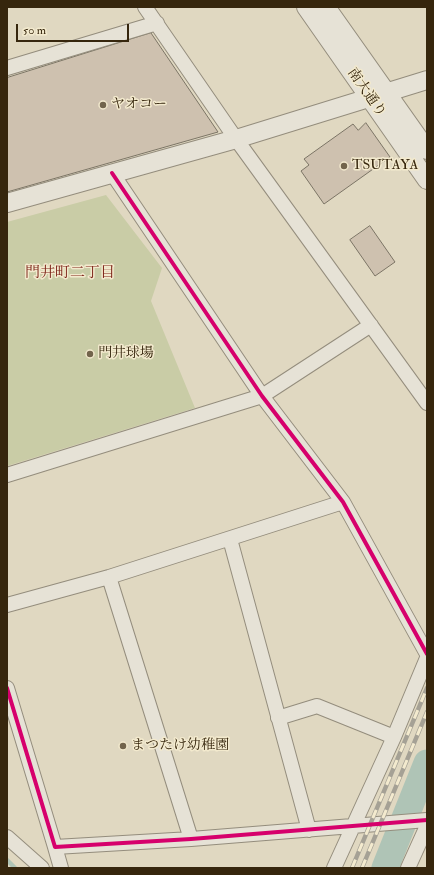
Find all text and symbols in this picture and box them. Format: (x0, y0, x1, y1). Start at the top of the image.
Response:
scale bar (18, 16, 131, 42)
text: 50 m (23, 23, 46, 38)
street label: 南大通り (343, 65, 389, 121)
place label: ヤオコー (111, 97, 167, 113)
marker: ヤオコー (98, 100, 108, 110)
place label: TSUTAYA (352, 158, 418, 174)
marker: TSUTAYA (339, 161, 349, 171)
district label: 門井町二丁目 (25, 265, 115, 283)
place label: 門井球場 (98, 346, 154, 362)
marker: 門井球場 (85, 349, 95, 359)
place label: まつたけ幼稚園 (131, 738, 229, 754)
marker: まつたけ幼稚園 (118, 741, 128, 751)

